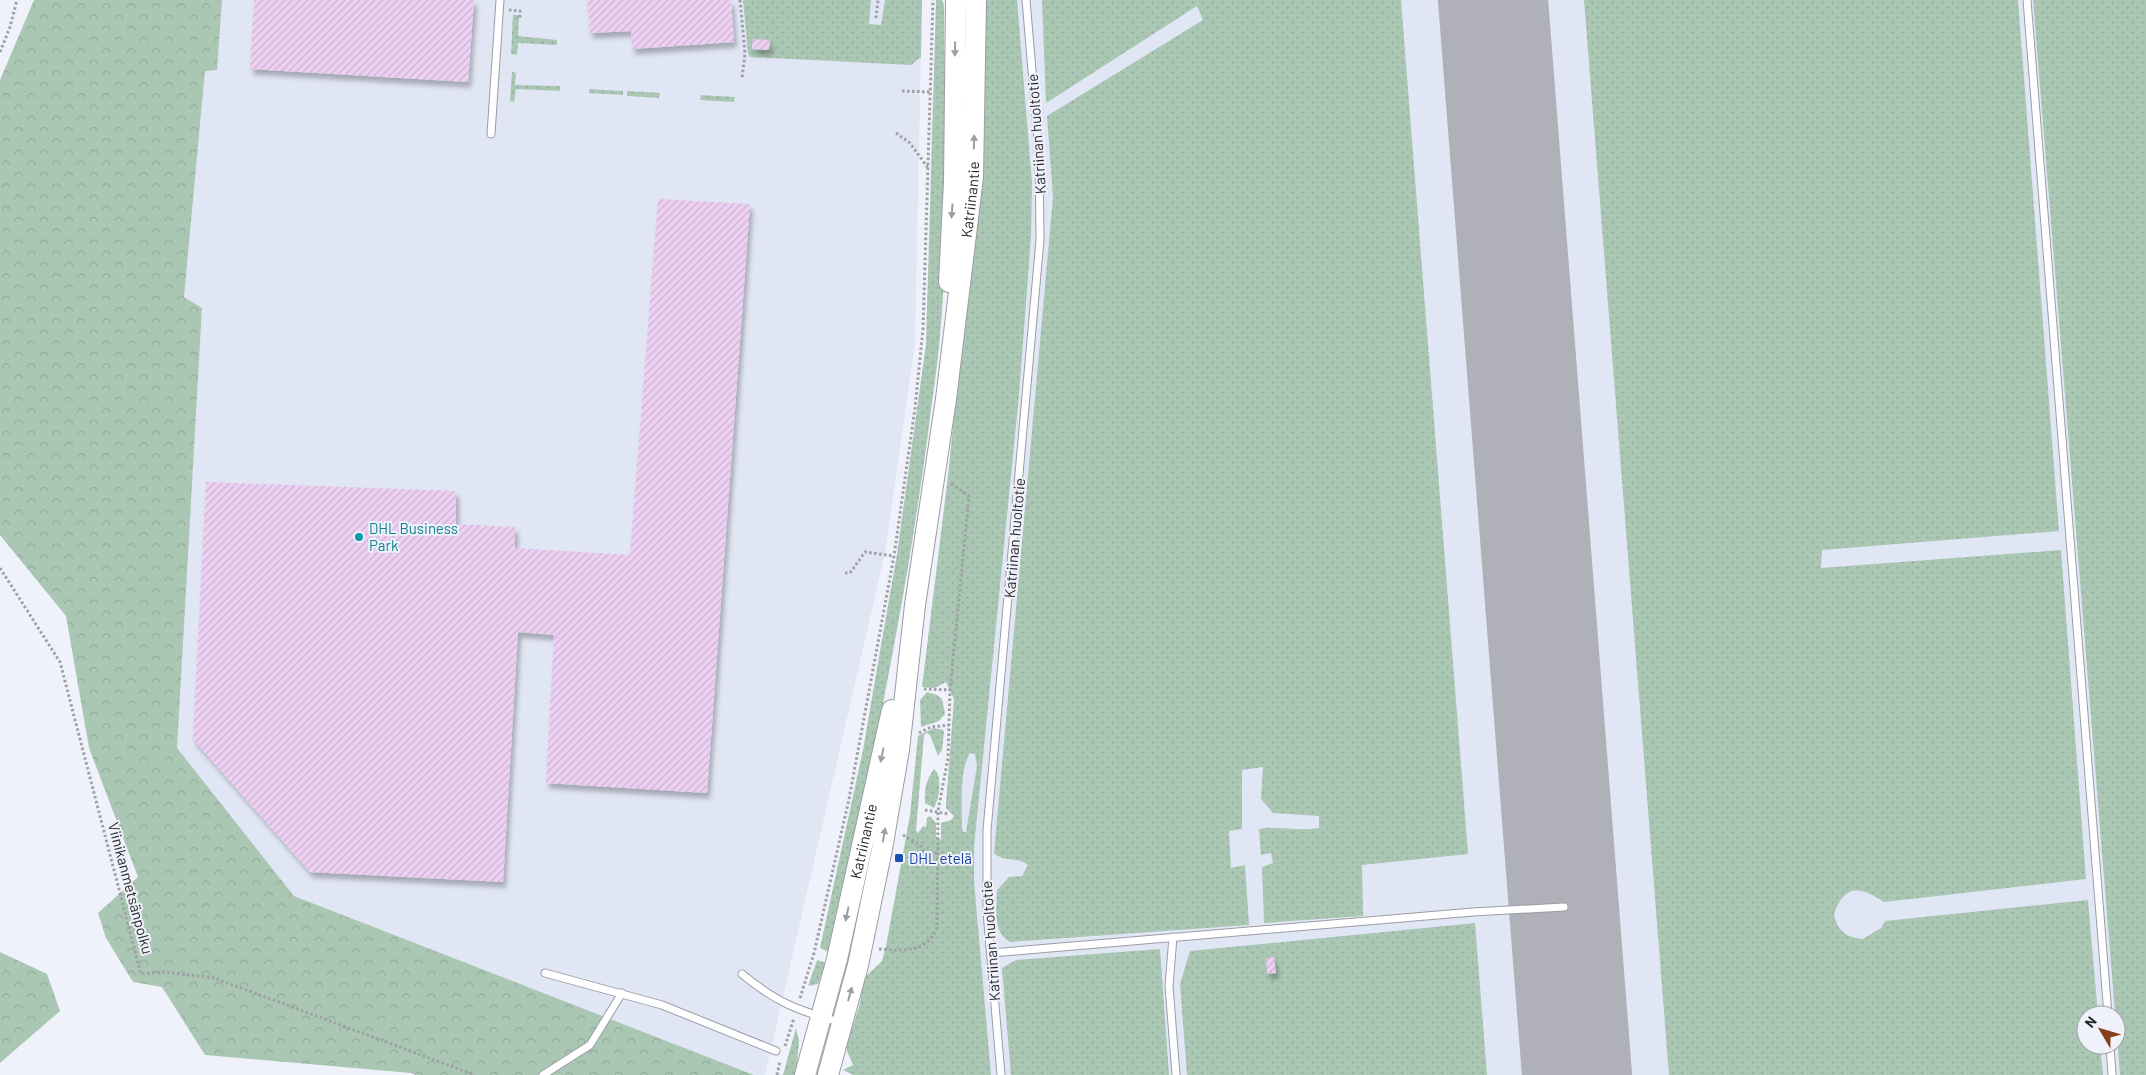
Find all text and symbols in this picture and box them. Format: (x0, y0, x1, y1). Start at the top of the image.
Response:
one-way arrow (951, 41, 959, 57)
street label: Katriinan huoltotie (1023, 73, 1049, 195)
one-way arrow (970, 134, 978, 150)
street label: Katriinantie (957, 161, 982, 239)
one-way arrow (948, 203, 956, 219)
street label: Katriinan huoltotie (1000, 477, 1028, 599)
place label: DHL Business Park (369, 519, 458, 554)
marker: DHL Business Park (353, 531, 365, 543)
one-way arrow (878, 748, 886, 763)
street label: Katriinantie (846, 802, 880, 880)
street label: Viinikanmetsänpolku (105, 820, 157, 956)
one-way arrow (880, 827, 888, 843)
place label: DHL etelä (909, 849, 972, 867)
marker: DHL etelä (893, 852, 905, 864)
street label: Katriinan huoltotie (977, 880, 1003, 1002)
one-way arrow (842, 906, 850, 922)
one-way arrow (847, 987, 855, 1002)
north arrow (2076, 1005, 2126, 1055)
text: N (2081, 1013, 2100, 1031)

